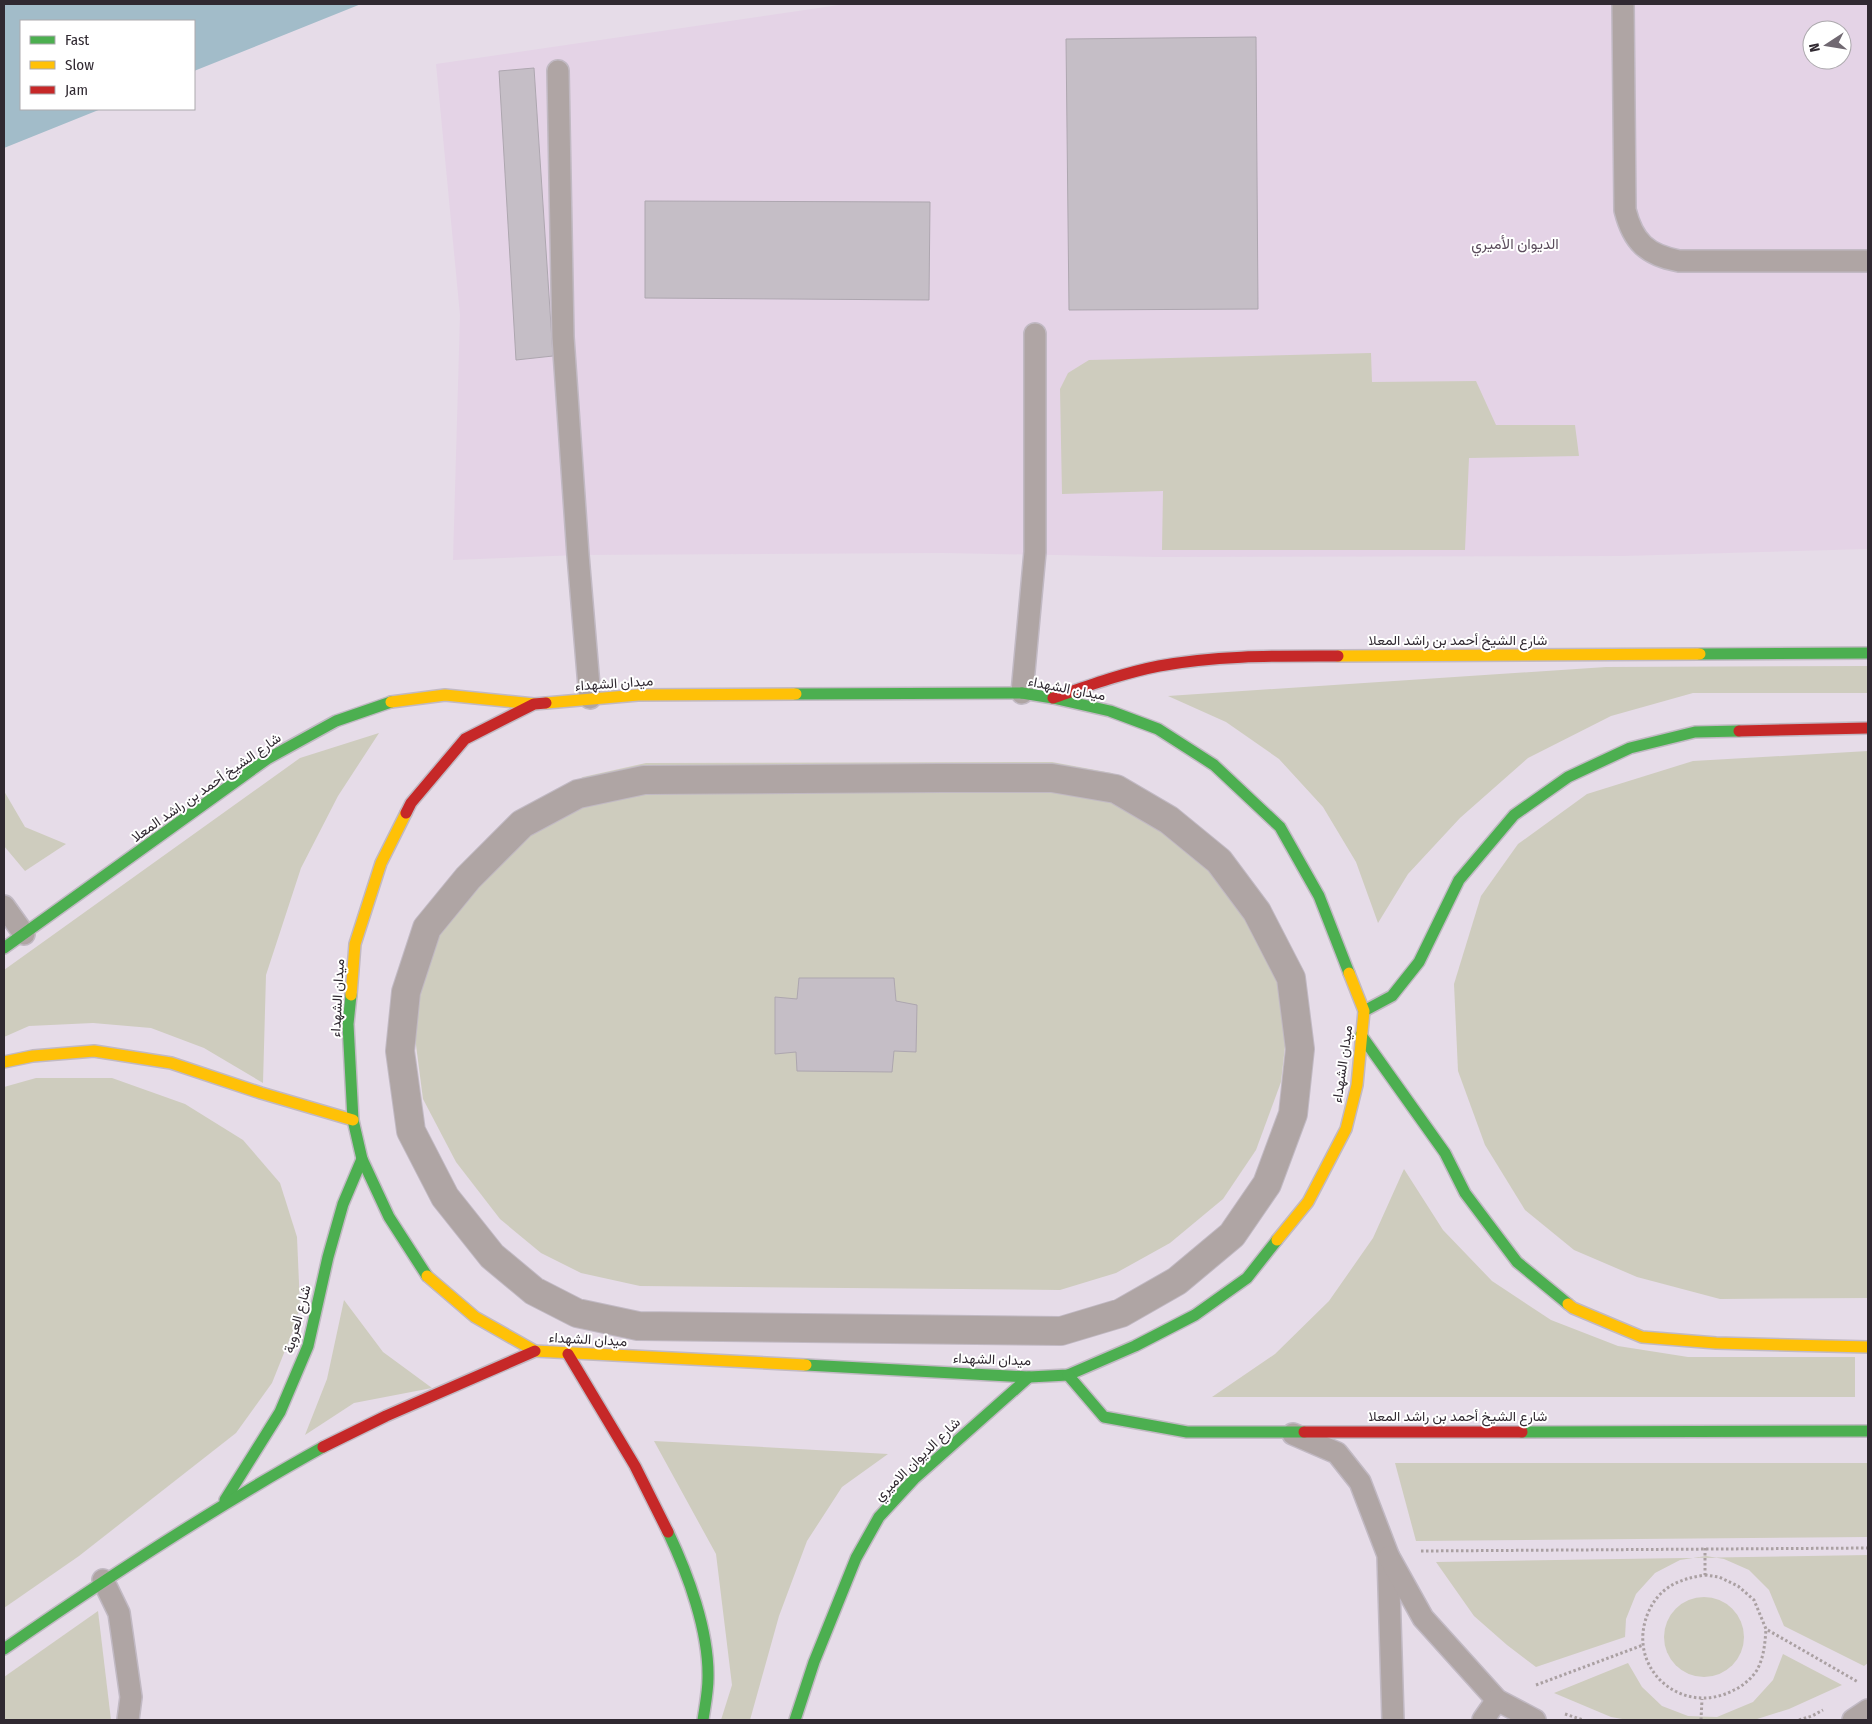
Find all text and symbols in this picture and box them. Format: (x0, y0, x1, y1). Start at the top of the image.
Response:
legend (20, 20, 195, 110)
north arrow (1802, 20, 1852, 70)
text: Fast (65, 31, 89, 49)
text: N (1806, 42, 1824, 53)
text: Slow (65, 56, 94, 74)
text: Jam (65, 81, 88, 99)
district label: الديوان الأميري (1471, 235, 1559, 257)
street label: شارع الشيخ أحمد بن راشد المعلا (1369, 632, 1547, 651)
street label: ميدان الشهداء (574, 672, 654, 695)
street label: ميدان الشهداء (1027, 673, 1107, 704)
street label: شارع الشيخ أحمد بن راشد المعلا (128, 729, 286, 847)
street label: ميدان الشهداء (327, 958, 348, 1038)
street label: ميدان الشهداء (1329, 1024, 1356, 1104)
street label: شارع العروبة (280, 1283, 317, 1355)
street label: ميدان الشهداء (548, 1329, 628, 1350)
street label: ميدان الشهداء (952, 1350, 1031, 1369)
street label: شارع الشيخ أحمد بن راشد المعلا (1369, 1408, 1547, 1427)
street label: شارع الديوان الاميري (871, 1414, 966, 1507)

